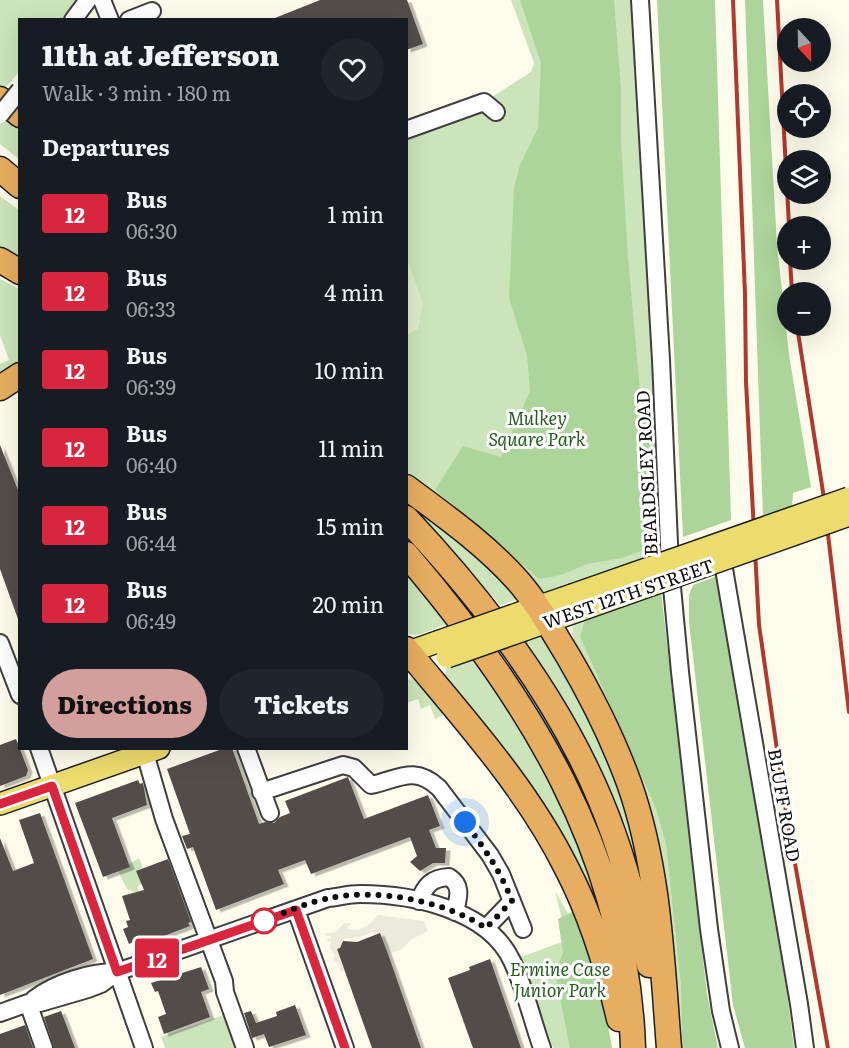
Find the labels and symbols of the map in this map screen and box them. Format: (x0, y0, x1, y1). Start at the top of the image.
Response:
north arrow (777, 18, 831, 72)
street label: BEARDSLEY ROAD (628, 390, 664, 556)
park label: Mulkey Square Park (488, 404, 586, 452)
street label: WEST 12TH STREET (539, 551, 717, 635)
street label: BLUFF ROAD (762, 746, 808, 864)
your location (450, 807, 480, 837)
unlabelled marker (251, 908, 277, 934)
line badge: 12 (130, 938, 184, 978)
park label: Ermine Case Junior Park (510, 955, 610, 1003)

